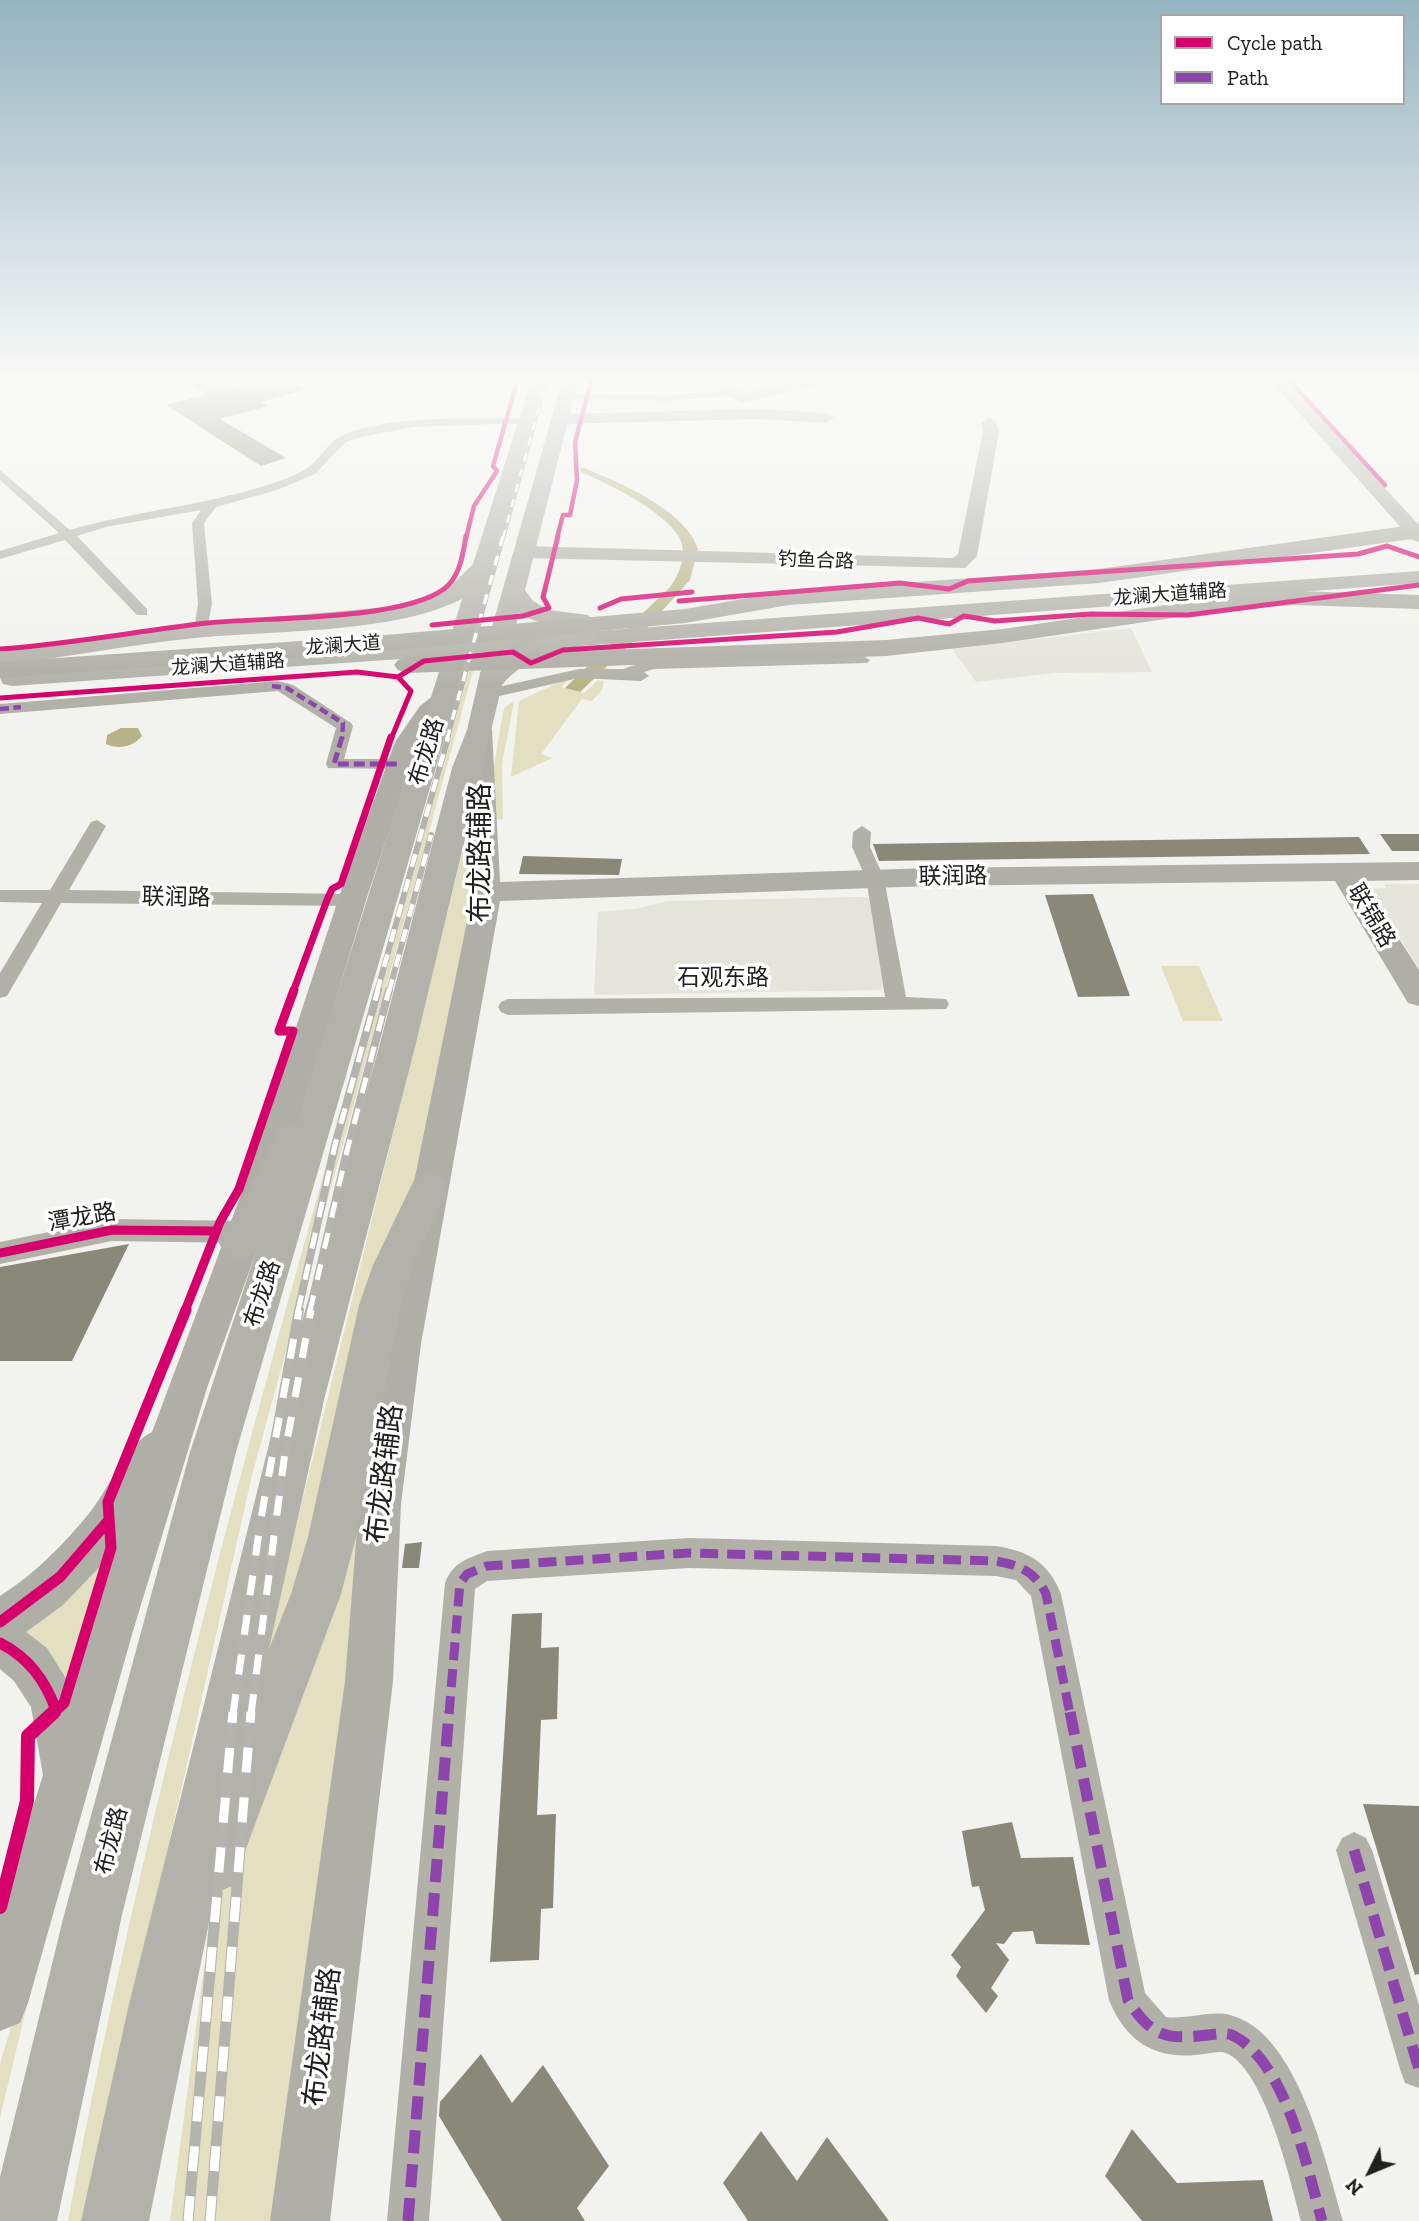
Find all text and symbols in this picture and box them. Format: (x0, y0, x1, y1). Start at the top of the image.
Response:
legend (1160, 14, 1405, 105)
text: Cycle path (1227, 30, 1322, 55)
text: Path (1227, 65, 1269, 90)
street label: 钓鱼合路 (778, 548, 854, 574)
street label: 龙澜大道辅路 (1112, 580, 1228, 610)
street label: 龙澜大道 (304, 632, 382, 660)
street label: 龙澜大道辅路 (170, 650, 286, 680)
street label: 布龙路 (404, 715, 450, 789)
street label: 布龙路辅路 (464, 783, 498, 923)
street label: 联润路 (918, 863, 988, 891)
street label: 联锦路 (1341, 879, 1401, 953)
street label: 联润路 (141, 884, 211, 912)
street label: 石观东路 (677, 964, 769, 992)
street label: 潭龙路 (46, 1198, 118, 1238)
street label: 布龙路 (239, 1257, 287, 1331)
street label: 布龙路辅路 (360, 1402, 410, 1546)
street label: 布龙路 (90, 1804, 134, 1878)
street label: 布龙路辅路 (298, 1965, 348, 2109)
north arrow (1335, 2137, 1405, 2207)
text: N (1341, 2174, 1368, 2200)

